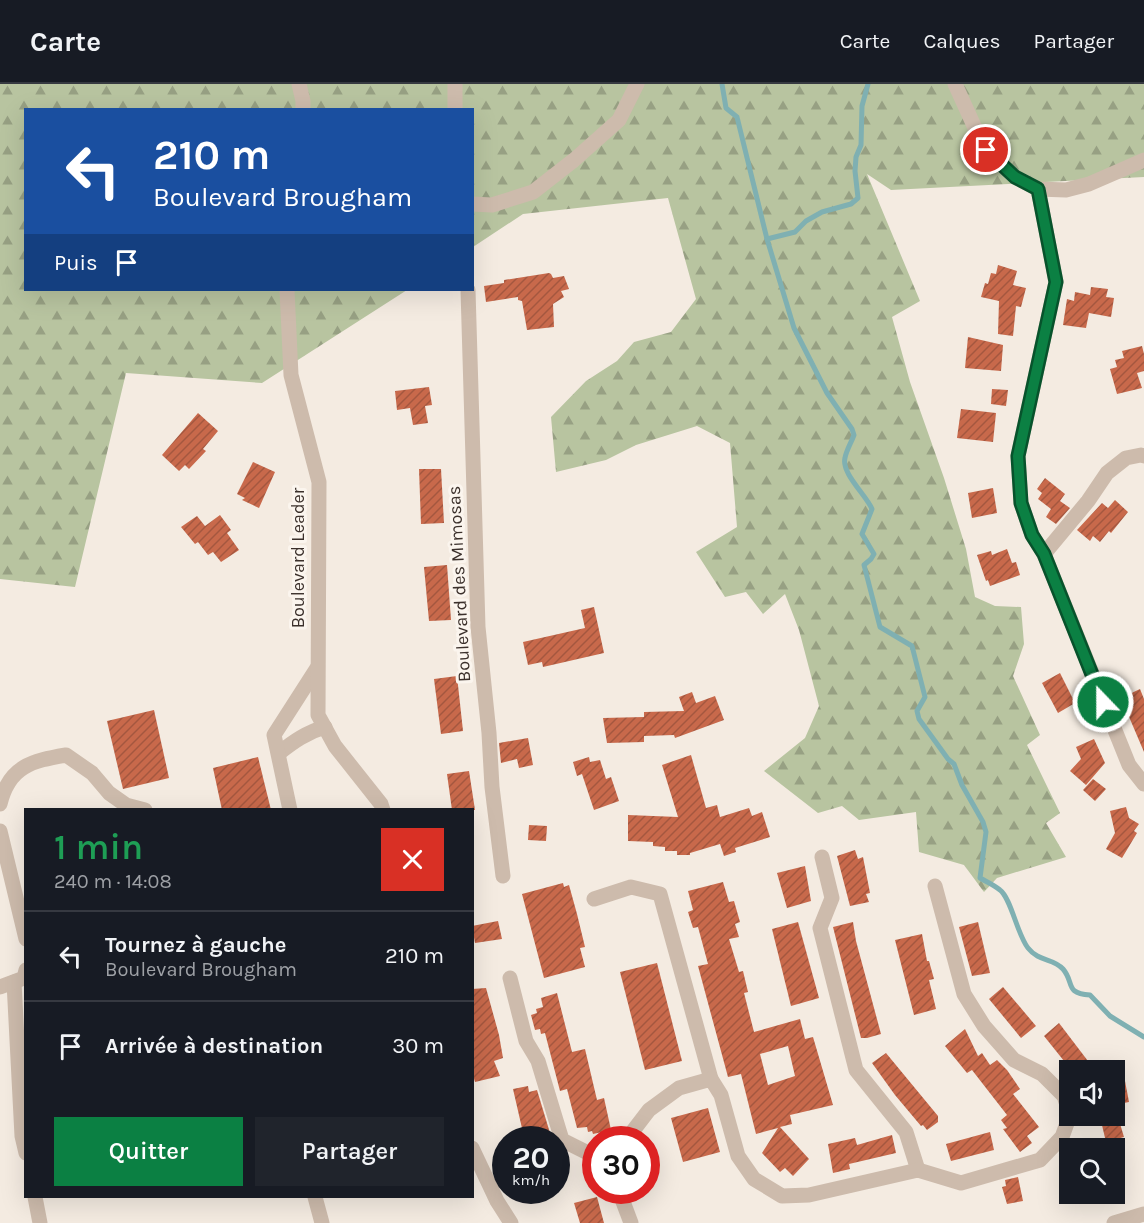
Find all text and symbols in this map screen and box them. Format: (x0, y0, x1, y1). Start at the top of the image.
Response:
text: Carte (30, 25, 101, 58)
text: Carte (840, 29, 890, 53)
text: Calques (923, 29, 1001, 53)
text: Partager (1034, 29, 1114, 53)
pin (960, 124, 1011, 175)
text: 210 m (153, 130, 270, 180)
icon: left (54, 132, 132, 210)
icon: arrive (969, 133, 1002, 166)
text: Boulevard Brougham (153, 181, 412, 213)
icon: arrive (110, 246, 143, 279)
text: Puis (54, 250, 98, 276)
street label: Boulevard des Mimosas (443, 485, 475, 683)
street label: Boulevard Leader (287, 487, 309, 628)
position arrow (1071, 670, 1135, 734)
text: 1 min (54, 826, 143, 868)
button: close (381, 828, 444, 891)
text: 240 m · 14:08 (54, 870, 172, 893)
text: Tournez à gauche (105, 932, 286, 958)
icon: left (54, 940, 87, 973)
text: 210 m (385, 943, 444, 969)
text: Boulevard Brougham (105, 958, 297, 981)
icon: arrive (54, 1030, 87, 1063)
text: Arrivée à destination (105, 1033, 323, 1059)
text: 30 m (392, 1033, 444, 1059)
map controls (1059, 1060, 1125, 1204)
button: sound (1059, 1060, 1125, 1126)
button: Quitter (54, 1117, 243, 1186)
button: Partager (255, 1117, 444, 1186)
speed limit sign: 30 (582, 1126, 660, 1204)
button: search (1059, 1138, 1125, 1204)
text: 20 (512, 1140, 550, 1176)
text: km/h (512, 1171, 550, 1189)

